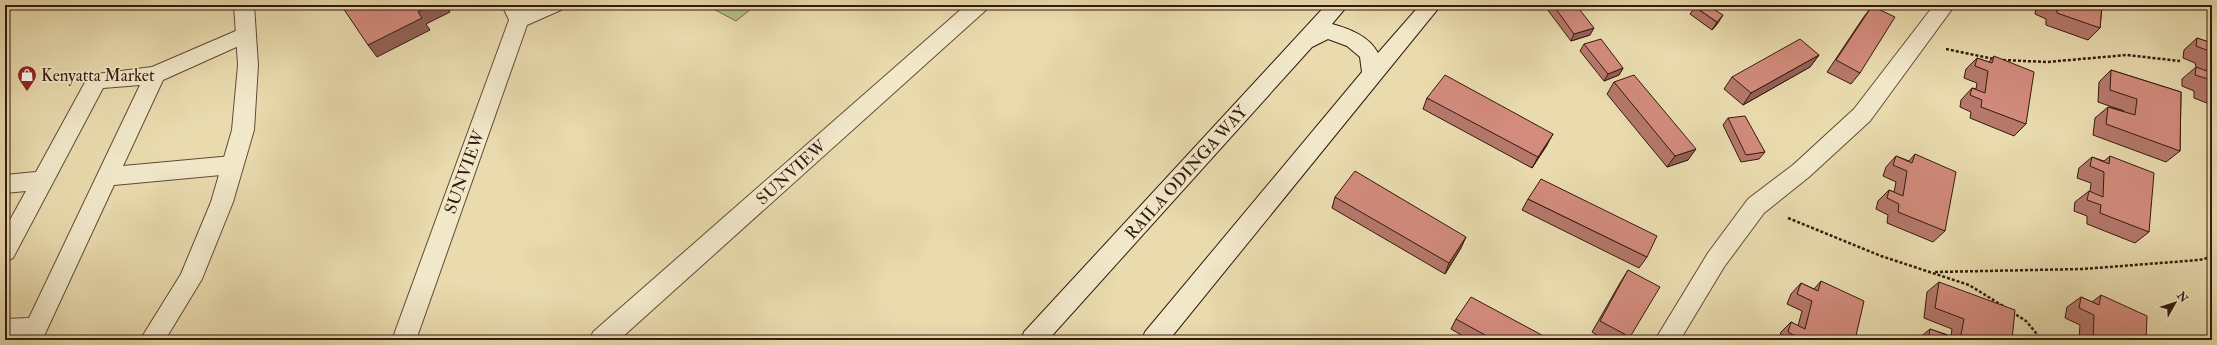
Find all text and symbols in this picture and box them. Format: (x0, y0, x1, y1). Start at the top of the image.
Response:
shop icon: Kenyatta Market (16, 64, 38, 92)
place label: Kenyatta Market (41, 65, 155, 87)
street label: RAILA ODINGA WAY (1121, 101, 1252, 244)
street label: SUNVIEW (440, 127, 489, 217)
street label: SUNVIEW (752, 135, 831, 209)
north arrow (2155, 283, 2195, 323)
text: N (2174, 288, 2191, 306)

